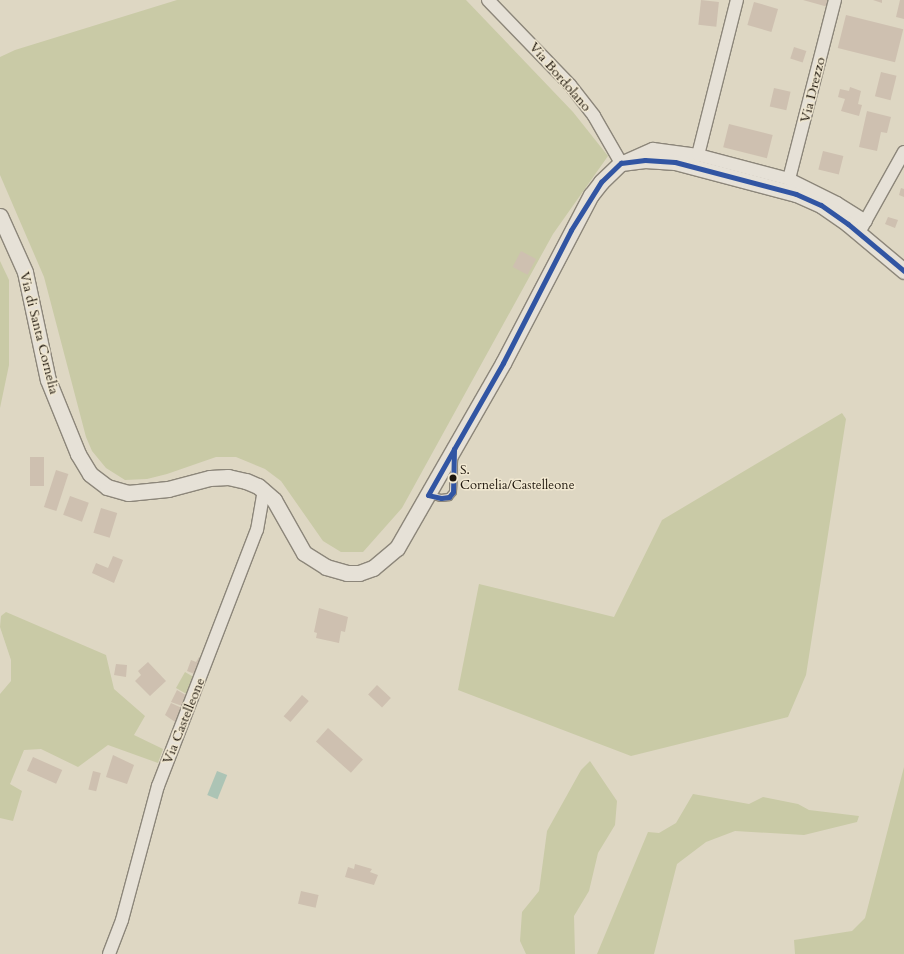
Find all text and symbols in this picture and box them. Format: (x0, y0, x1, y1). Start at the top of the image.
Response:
street label: Via Bordolano (525, 39, 595, 115)
street label: Via Drezzo (797, 55, 829, 125)
street label: Via di Santa Cornelia (16, 270, 62, 396)
place label: S. Cornelia/Castelleone (460, 463, 575, 494)
marker: S. Cornelia/Castelleone (448, 473, 458, 483)
street label: Via Castelleone (159, 675, 209, 767)

